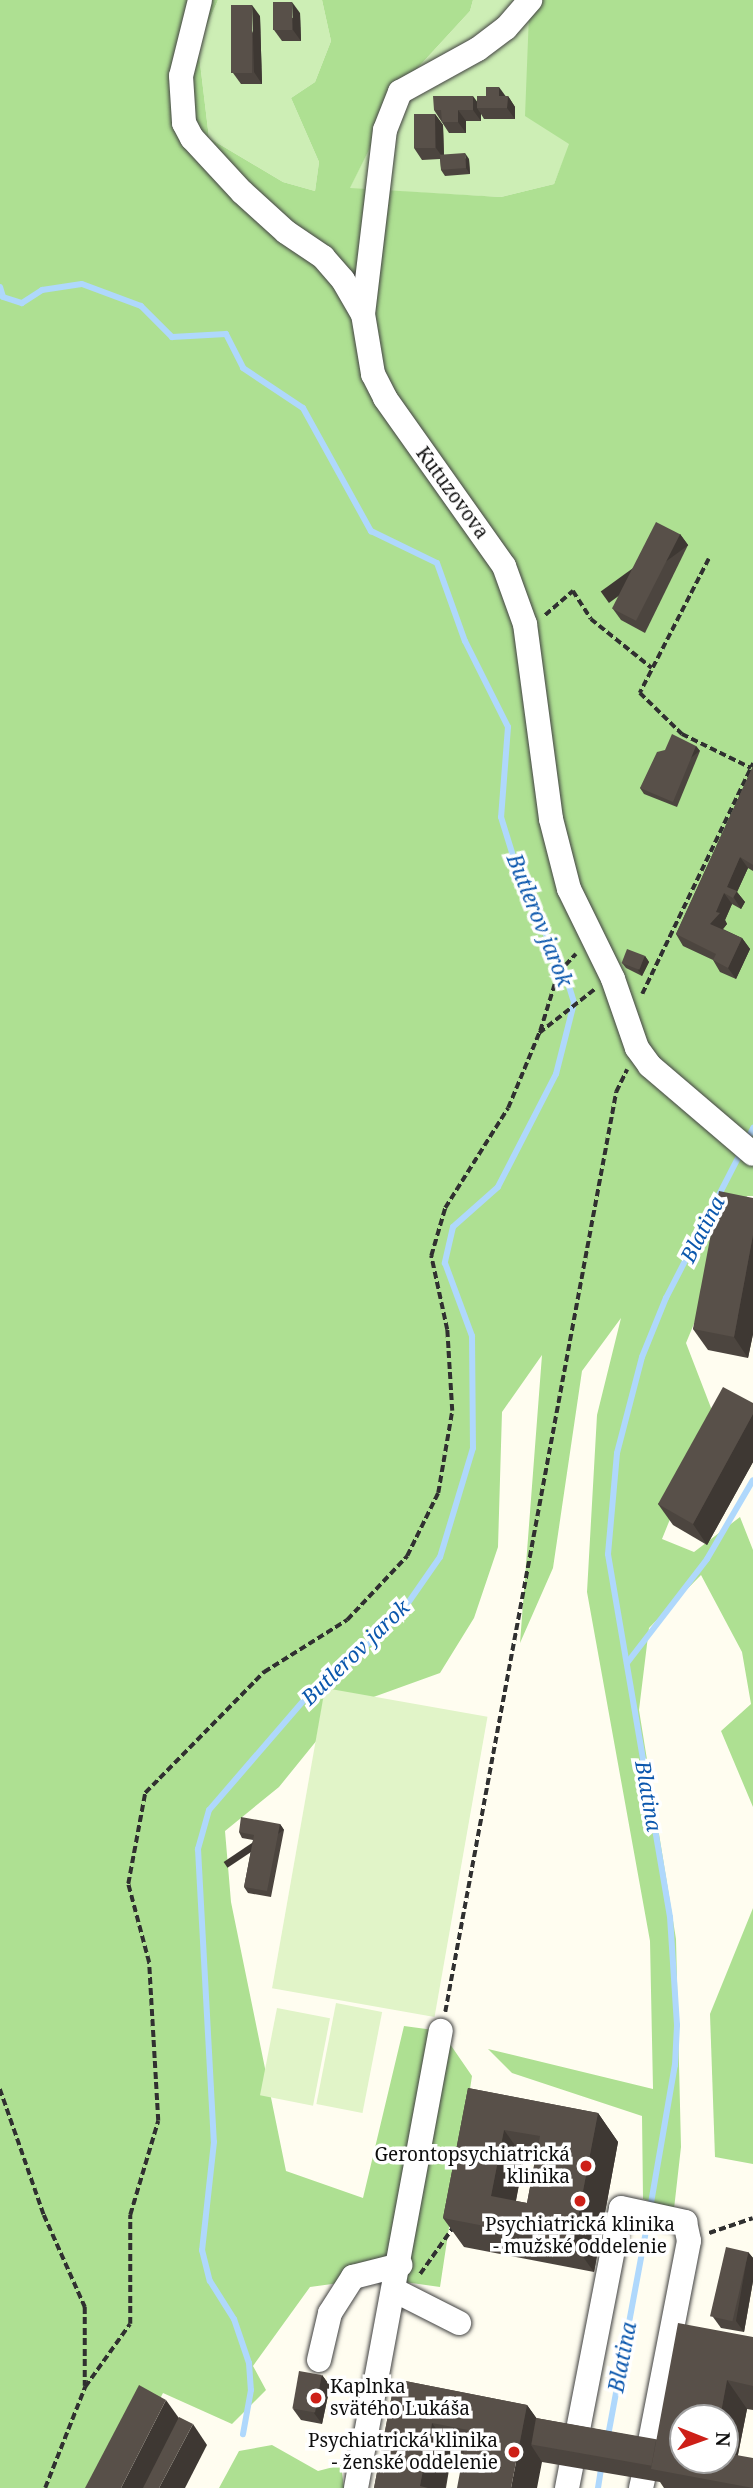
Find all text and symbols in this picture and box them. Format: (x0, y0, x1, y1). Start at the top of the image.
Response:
street label: Kutuzovova (411, 443, 493, 543)
water label: Butlerov jarok (502, 850, 578, 990)
water label: Blatina (675, 1192, 729, 1266)
water label: Butlerov jarok (296, 1594, 414, 1710)
water label: Blatina (630, 1759, 668, 1833)
place label: Gerontopsychiatrická klinika (374, 2144, 570, 2188)
marker: Gerontopsychiatrická klinika (576, 2156, 596, 2176)
marker: Psychiatrická klinika - mužské oddelenie (570, 2191, 590, 2211)
place label: Psychiatrická klinika - mužské oddelenie (485, 2214, 675, 2258)
water label: Blatina (603, 2320, 641, 2394)
place label: Kaplnka svätého Lukáša (330, 2376, 470, 2420)
marker: Kaplnka svätého Lukáša (308, 2390, 324, 2406)
north arrow (669, 2404, 739, 2474)
place label: Psychiatrická klinika - ženské oddelenie (308, 2430, 498, 2474)
text: N (710, 2432, 736, 2447)
marker: Psychiatrická klinika - ženské oddelenie (504, 2442, 524, 2462)

